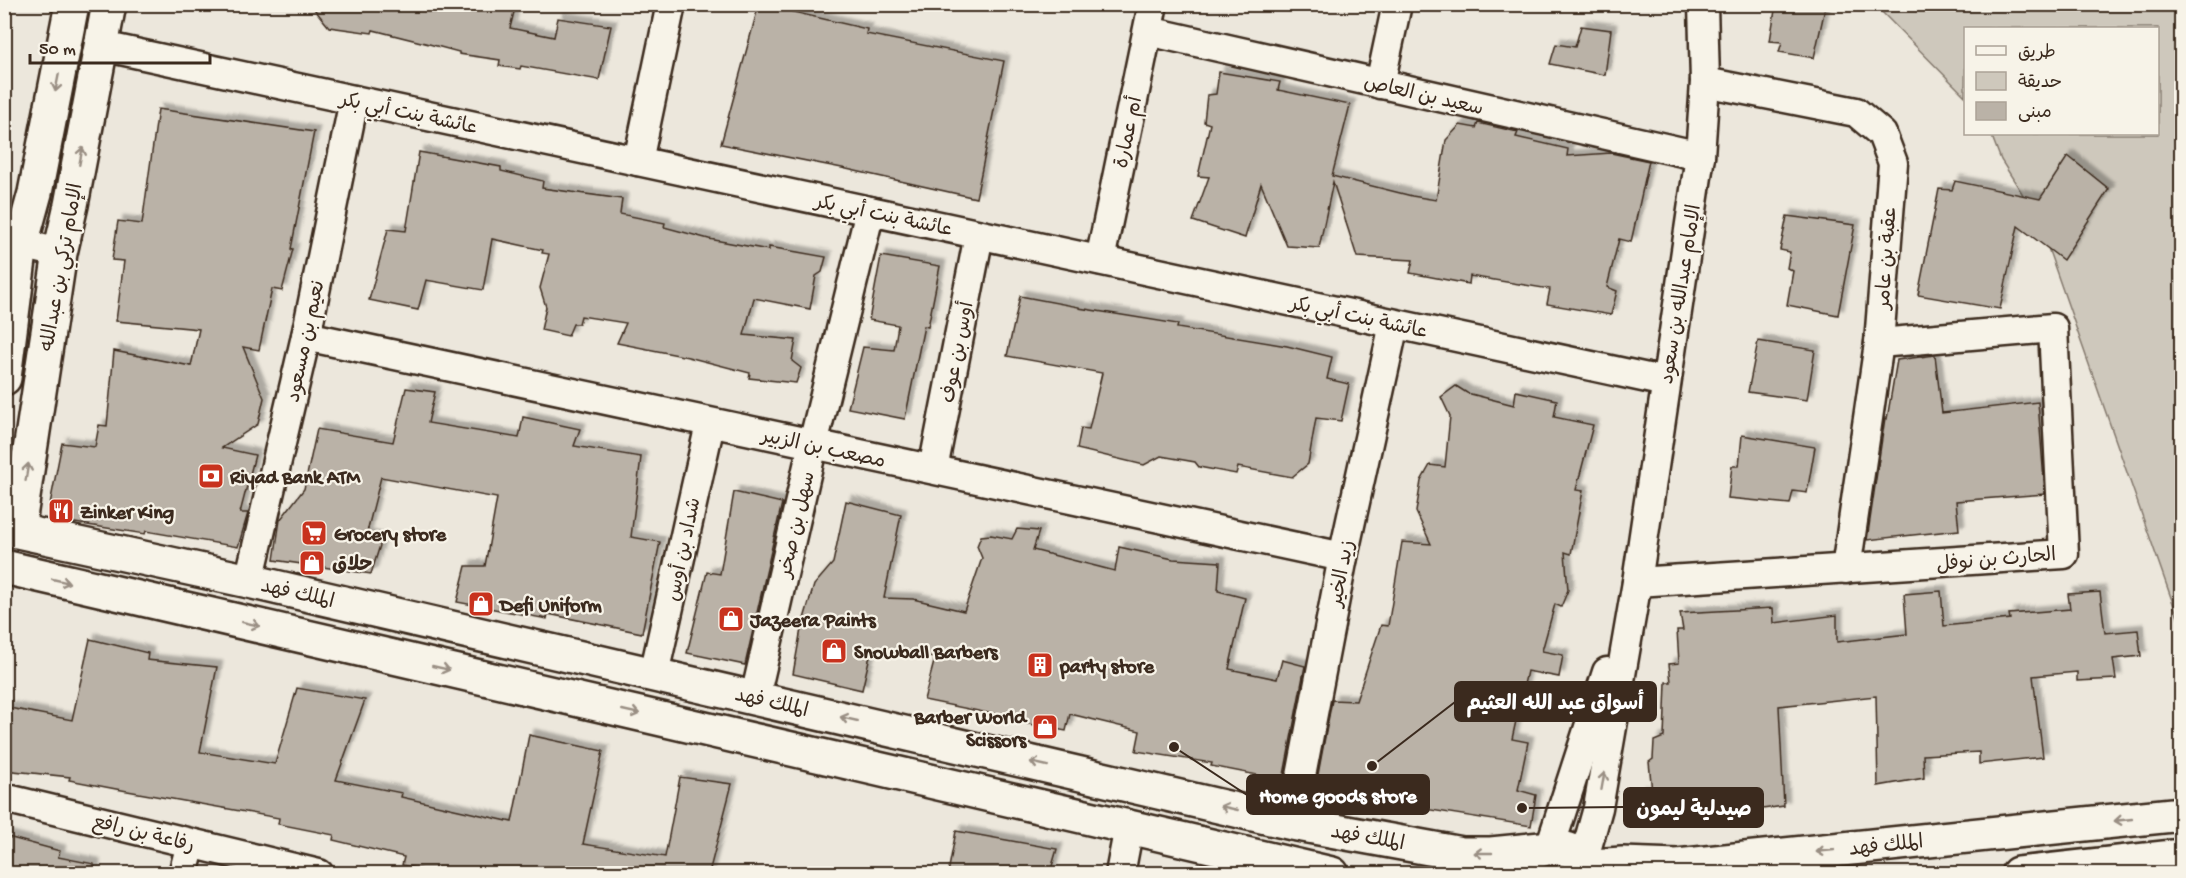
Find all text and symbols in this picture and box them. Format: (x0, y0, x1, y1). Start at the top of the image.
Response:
scale bar (30, 27, 210, 65)
legend (1964, 27, 2159, 135)
text: 50 m (39, 40, 76, 61)
text: طريق (2018, 43, 2056, 64)
street label: سعيد بن العاص (1361, 71, 1486, 122)
one-way arrow (51, 72, 62, 92)
text: حديقة (2018, 73, 2062, 94)
street label: عائشة بنت أبي بكر (335, 86, 480, 144)
street label: أم عمارة (1109, 94, 1149, 171)
text: مبنى (2018, 103, 2052, 124)
one-way arrow (76, 147, 87, 167)
street label: الإمام تركي بن عبدالله (36, 182, 93, 354)
street label: عائشة بنت أبي بكر (810, 188, 955, 246)
street label: الإمام عبدالله بن سعود (1656, 203, 1708, 386)
street label: عقبة بن عامر (1872, 206, 1904, 312)
street label: نعيم بن مسعود (283, 279, 332, 405)
street label: عائشة بنت أبي بكر (1285, 290, 1430, 348)
street label: أوس بن عوف (935, 299, 981, 405)
street label: مصعب بن الزبير (757, 425, 887, 475)
bank icon: Riyad Bank ATM (196, 461, 226, 491)
one-way arrow (21, 463, 32, 483)
place label: Riyad Bank ATM (229, 468, 361, 491)
street label: سهل بن صخر (774, 469, 822, 582)
street label: شداد بن أوس (660, 495, 708, 604)
restaurant icon: Zinker King (46, 496, 76, 526)
place label: Zinker King (80, 503, 174, 526)
supermarket icon: Grocery store (299, 518, 329, 548)
place label: Grocery store (334, 525, 447, 548)
street label: زيد الخير (1324, 538, 1361, 611)
street label: الحارث بن نوفل (1935, 544, 2057, 578)
shop icon: حلاق (297, 548, 327, 578)
place label: حلاق (332, 554, 372, 578)
one-way arrow (52, 575, 71, 587)
street label: الملك فهد (258, 575, 337, 615)
shop icon: Defi Uniform (466, 589, 496, 619)
place label: Defi Uniform (498, 595, 603, 619)
shop icon: Jazeera Paints (716, 604, 746, 634)
place label: Jazeera Paints (749, 611, 877, 634)
one-way arrow (242, 619, 261, 631)
shop icon: Snowball Barbers (819, 636, 849, 666)
place label: Snowball Barbers (854, 643, 999, 666)
building icon: party store (1025, 650, 1055, 680)
place label: party store (1059, 657, 1155, 680)
one-way arrow (432, 663, 451, 675)
callout: أسواق عبد الله العثيم (1455, 682, 1656, 721)
street label: الملك فهد (732, 684, 811, 724)
text: أسواق عبد الله العثيم (1466, 689, 1644, 718)
one-way arrow (622, 707, 641, 719)
place label: Barber World Scissors (913, 708, 1028, 754)
shop icon: Barber World Scissors (1030, 712, 1060, 742)
one-way arrow (840, 713, 859, 725)
one-way arrow (1030, 757, 1049, 769)
one-way arrow (1598, 771, 1609, 791)
callout: Home goods store (1247, 775, 1429, 814)
text: Home goods store (1259, 786, 1418, 811)
callout: صيدلية ليمون (1624, 788, 1763, 827)
text: صيدلية ليمون (1636, 798, 1752, 824)
one-way arrow (1220, 802, 1239, 813)
street label: رفاعة بن رافع (90, 811, 197, 859)
one-way arrow (2114, 815, 2134, 826)
street label: الملك فهد (1329, 821, 1406, 857)
street label: الملك فهد (1848, 831, 1925, 863)
one-way arrow (1815, 845, 1835, 856)
one-way arrow (1473, 848, 1493, 859)

